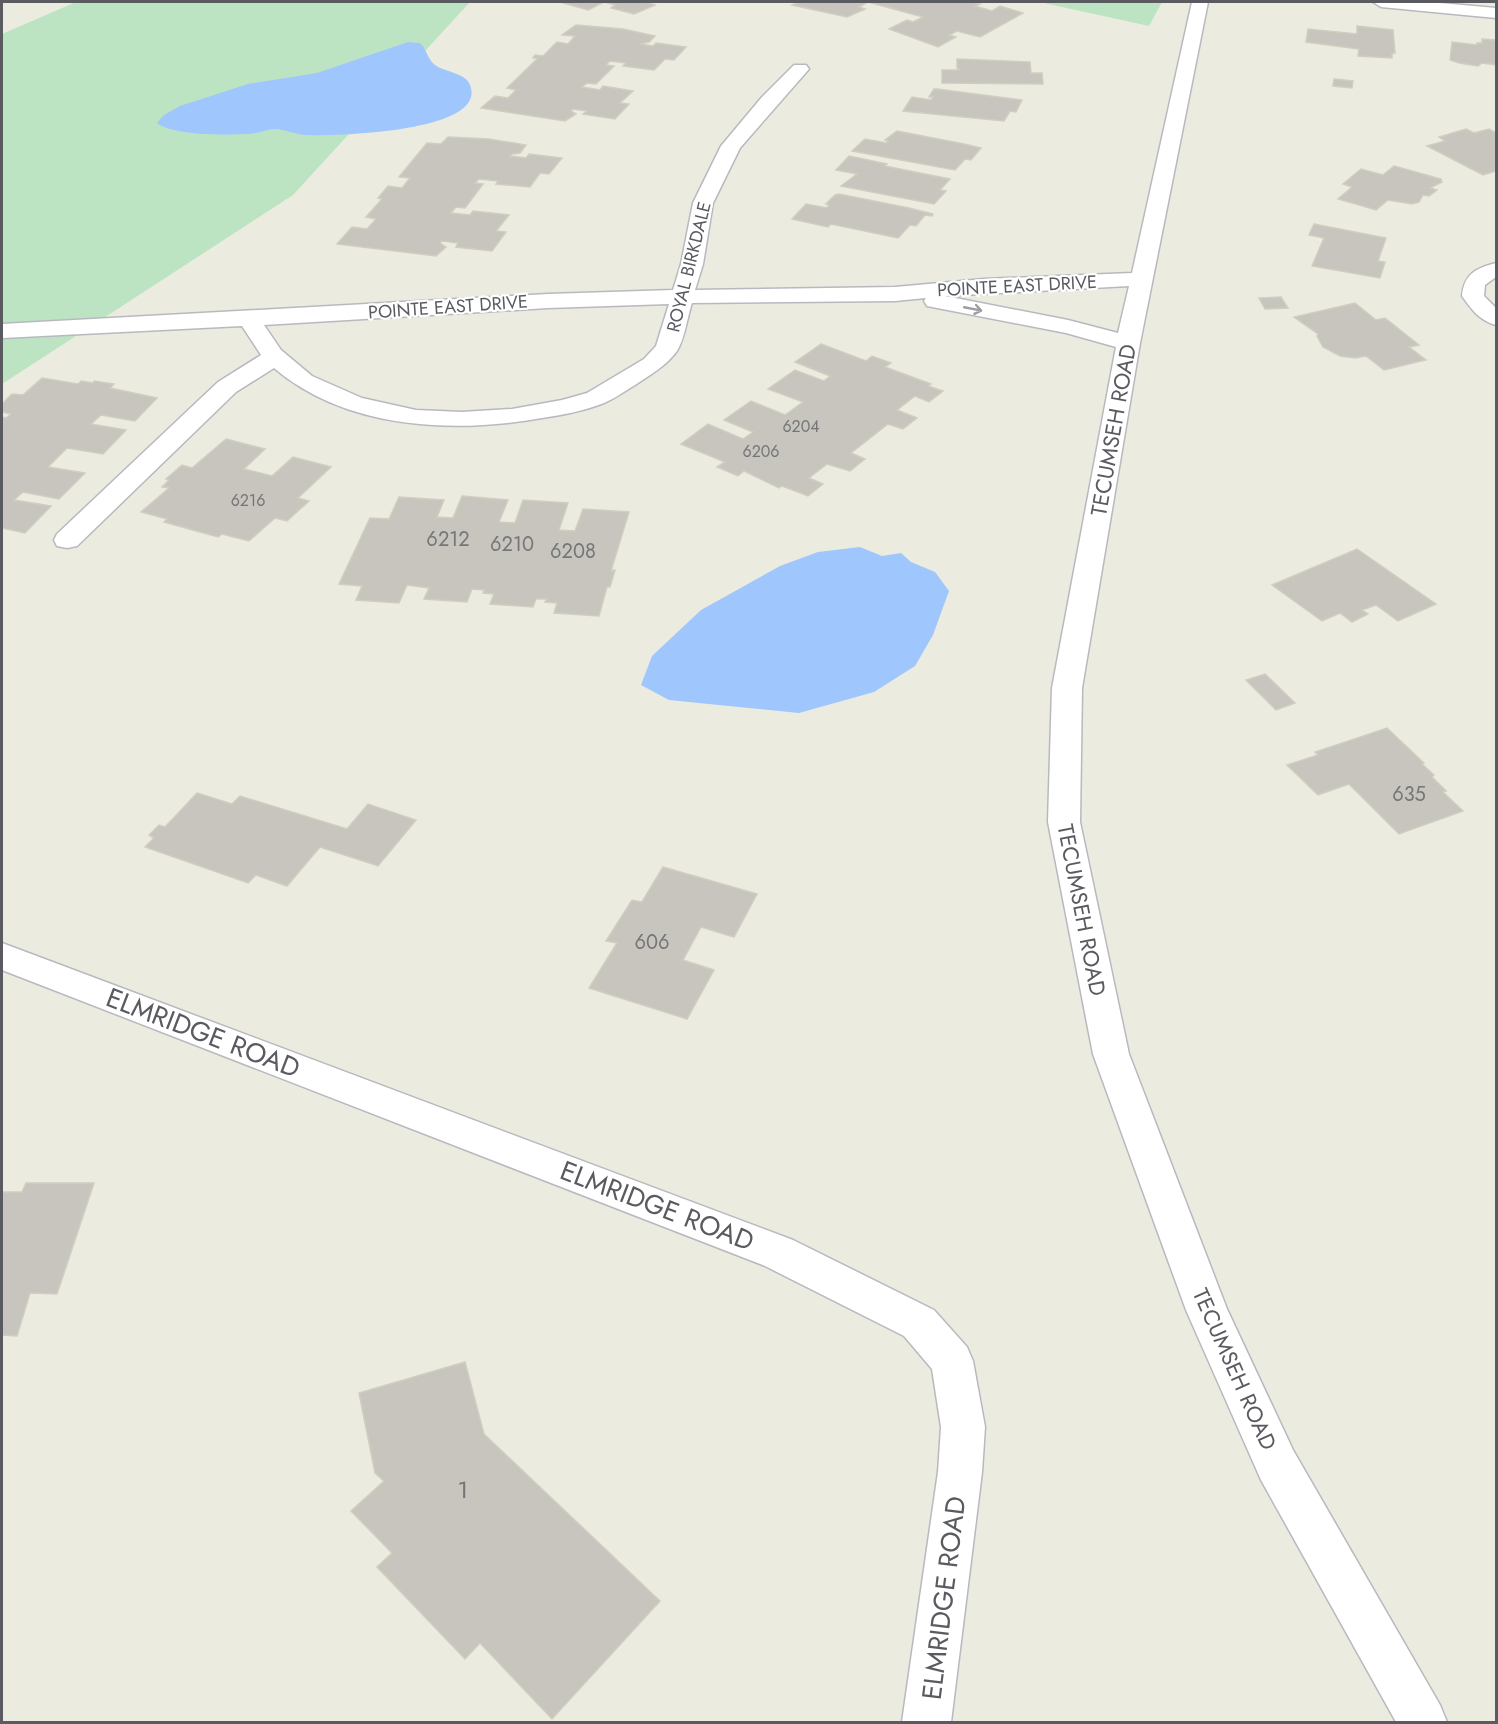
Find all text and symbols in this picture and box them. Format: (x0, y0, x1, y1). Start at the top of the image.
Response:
street label: ROYAL BIRKDALE (660, 199, 718, 335)
street label: POINTE EAST DRIVE (936, 269, 1098, 303)
street label: POINTE EAST DRIVE (367, 288, 529, 326)
one-way arrow (963, 303, 982, 314)
street label: TECUMSEH ROAD (1082, 342, 1144, 518)
house number: 6204 (782, 415, 820, 438)
house number: 6206 (742, 440, 780, 463)
house number: 6216 (231, 489, 265, 512)
house number: 6212 (426, 525, 470, 554)
house number: 6210 (490, 530, 534, 559)
house number: 6208 (550, 537, 596, 566)
house number: 635 (1392, 780, 1426, 809)
street label: TECUMSEH ROAD (1050, 822, 1114, 998)
house number: 606 (634, 928, 670, 957)
street label: ELMRIDGE ROAD (101, 978, 306, 1087)
street label: ELMRIDGE ROAD (555, 1151, 760, 1260)
street label: TECUMSEH ROAD (1185, 1283, 1285, 1455)
house number: 1 (458, 1472, 468, 1507)
street label: ELMRIDGE ROAD (912, 1494, 975, 1702)

